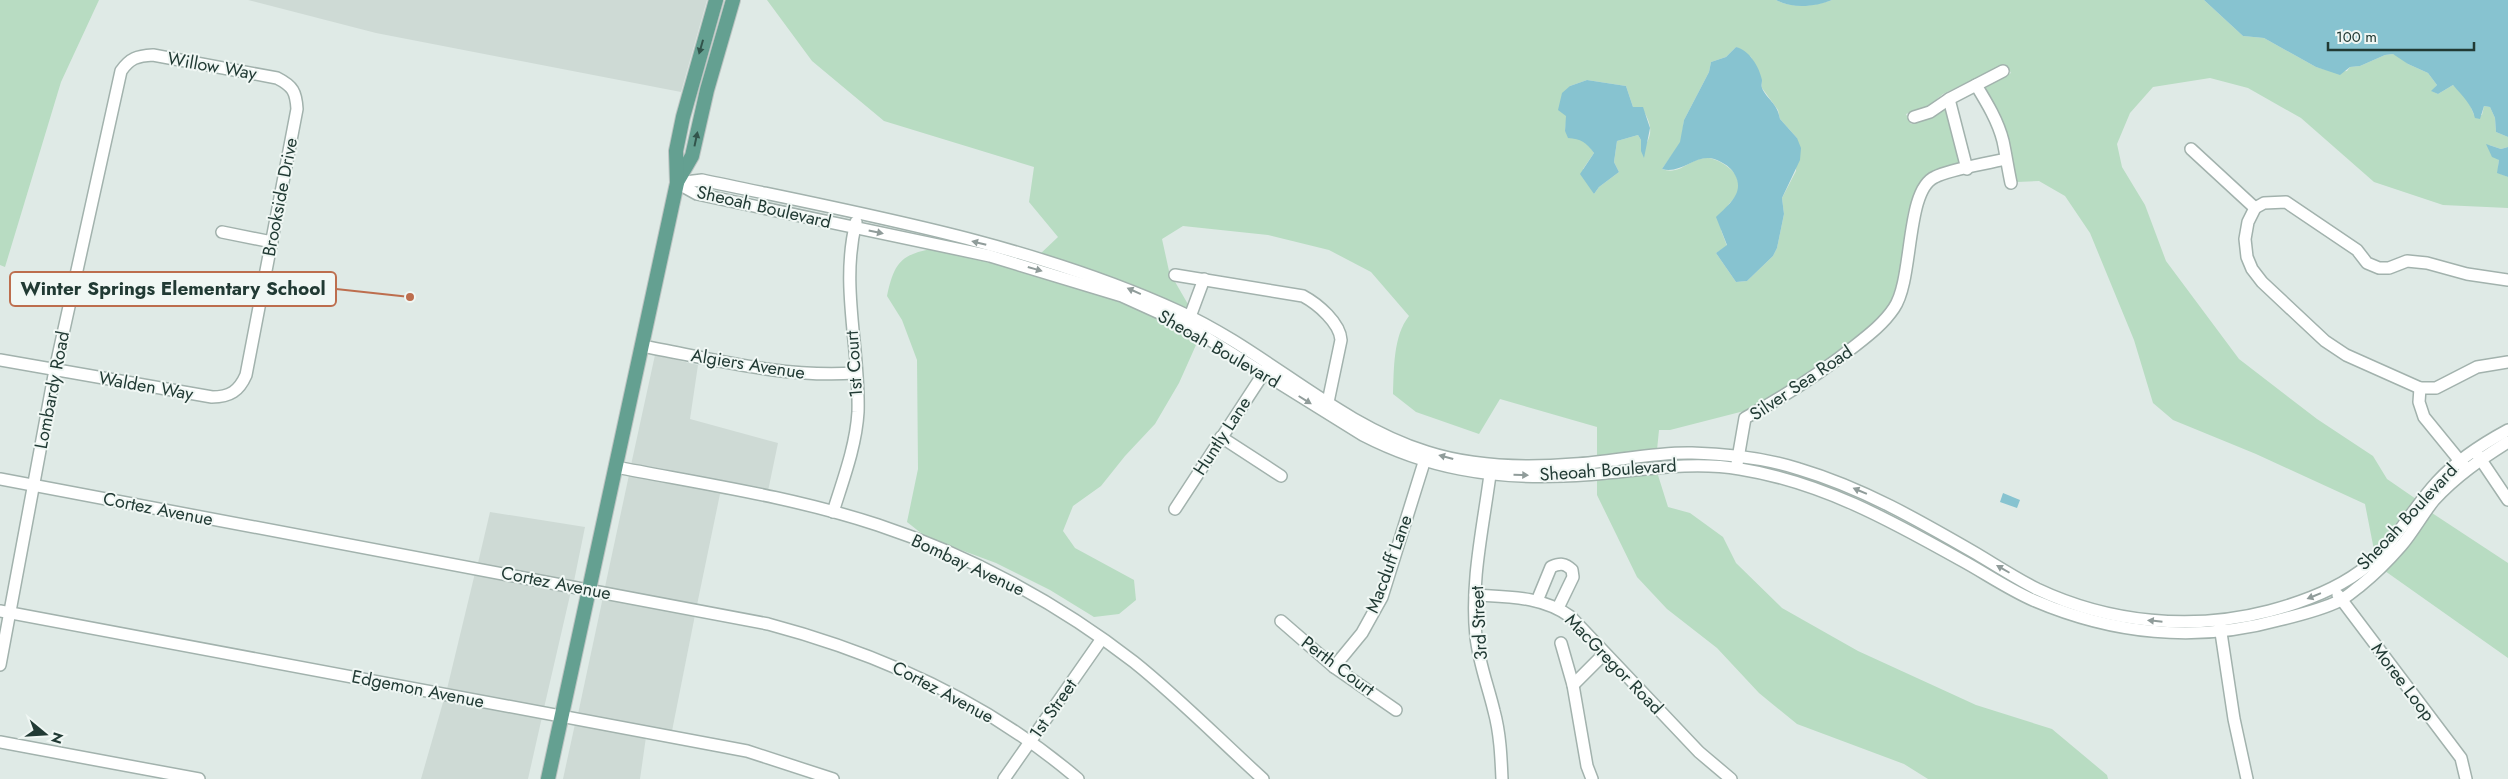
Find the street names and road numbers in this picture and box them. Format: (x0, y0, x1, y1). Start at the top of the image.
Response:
street label: Willow Way (165, 45, 259, 87)
street label: Brookside Drive (256, 135, 304, 259)
street label: Sheoah Boulevard (694, 179, 834, 235)
street label: Sheoah Boulevard (1153, 303, 1285, 395)
street label: Lombardy Road (28, 329, 76, 451)
street label: 1st Court (839, 329, 869, 398)
street label: Silver Sea Road (1744, 339, 1858, 427)
street label: Algiers Avenue (689, 342, 807, 386)
street label: Walden Way (97, 365, 195, 407)
street label: Huntly Lane (1187, 392, 1257, 480)
street label: Sheoah Boulevard (1539, 452, 1677, 488)
street label: Sheoah Boulevard (2351, 458, 2463, 576)
street label: Cortez Avenue (101, 486, 215, 532)
street label: Macduff Lane (1359, 511, 1419, 617)
street label: Bombay Avenue (907, 527, 1029, 603)
street label: Cortez Avenue (499, 560, 613, 606)
street label: 3rd Street (1464, 584, 1494, 661)
street label: MacGregor Road (1559, 608, 1669, 720)
street label: Perth Court (1296, 630, 1381, 703)
street label: Moree Loop (2365, 637, 2441, 727)
street label: Cortez Avenue (888, 654, 998, 730)
street label: Edgemon Avenue (350, 663, 486, 715)
street label: 1st Street (1023, 673, 1084, 744)

